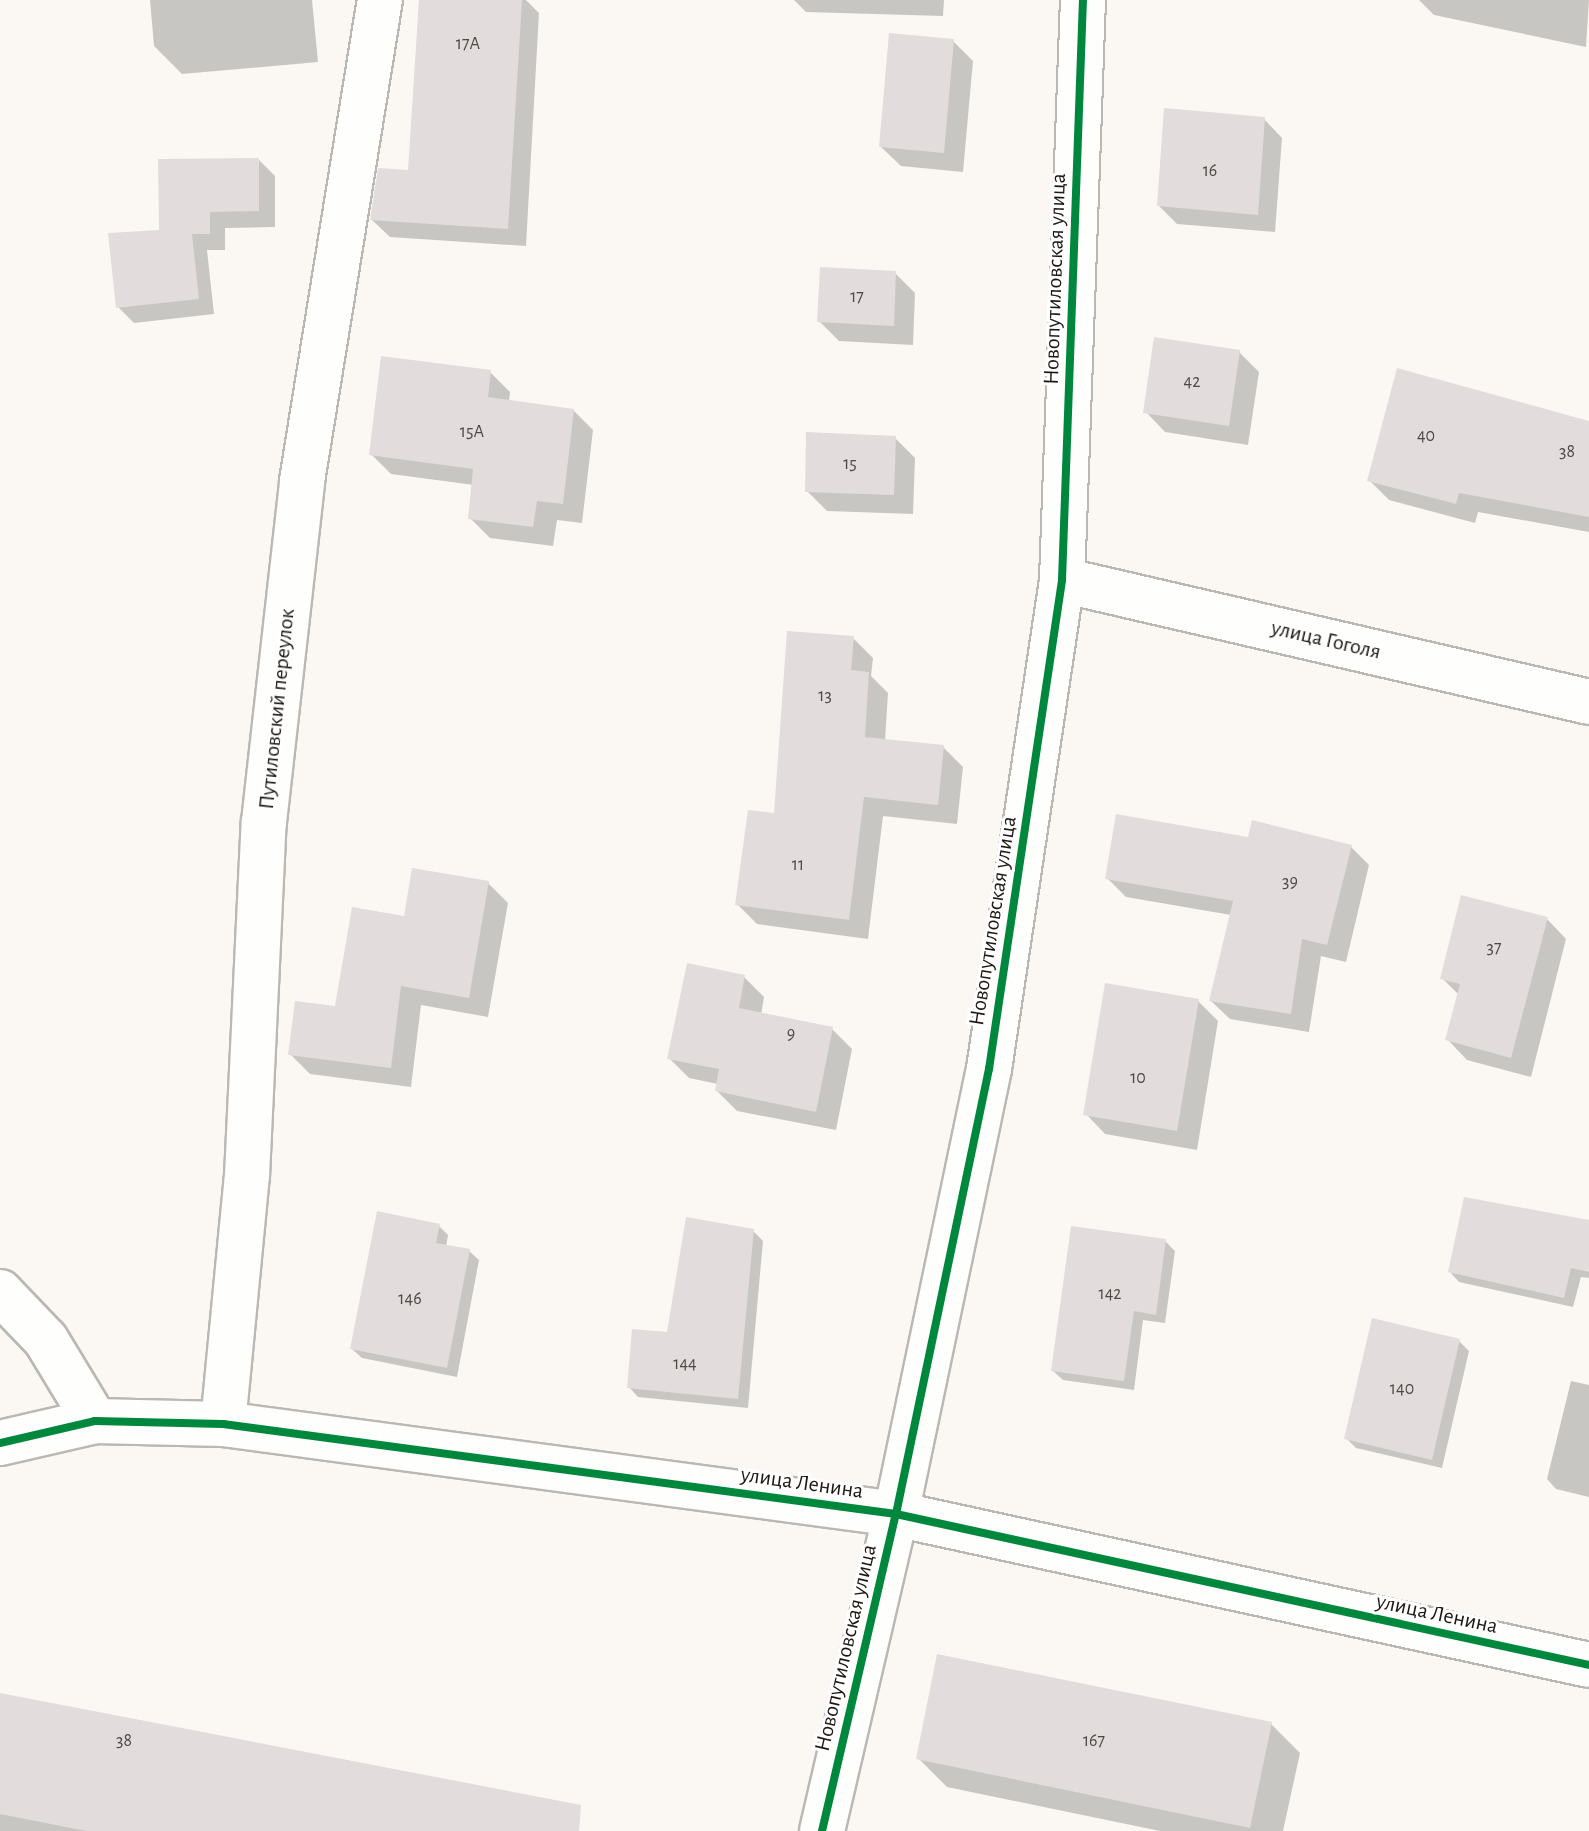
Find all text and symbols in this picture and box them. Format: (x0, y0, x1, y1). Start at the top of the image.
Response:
house number: 17А (456, 33, 480, 55)
house number: 16 (1203, 160, 1217, 182)
street label: Новопутиловская улица (1038, 173, 1072, 385)
house number: 17 (850, 286, 864, 308)
house number: 42 (1184, 371, 1200, 393)
house number: 15А (460, 421, 484, 443)
house number: 40 (1417, 425, 1435, 447)
house number: 38 (1559, 441, 1575, 463)
house number: 15 (843, 453, 857, 475)
street label: Путиловский переулок (253, 607, 301, 811)
street label: улица Гоголя (1269, 615, 1383, 665)
house number: 13 (818, 685, 832, 707)
street label: Новопутиловская улица (963, 814, 1023, 1028)
house number: 11 (792, 854, 804, 876)
house number: 39 (1282, 871, 1298, 893)
house number: 37 (1487, 937, 1501, 959)
house number: 9 (787, 1023, 795, 1045)
house number: 10 (1130, 1067, 1146, 1089)
house number: 142 (1098, 1283, 1122, 1305)
house number: 146 (398, 1288, 422, 1310)
house number: 144 (673, 1353, 697, 1375)
house number: 140 (1390, 1378, 1414, 1400)
street label: улица Ленина (739, 1461, 865, 1505)
street label: Новопутиловская улица (809, 1542, 883, 1754)
street label: улица Ленина (1374, 1588, 1500, 1640)
house number: 38 (116, 1730, 132, 1752)
house number: 167 (1083, 1730, 1105, 1752)

